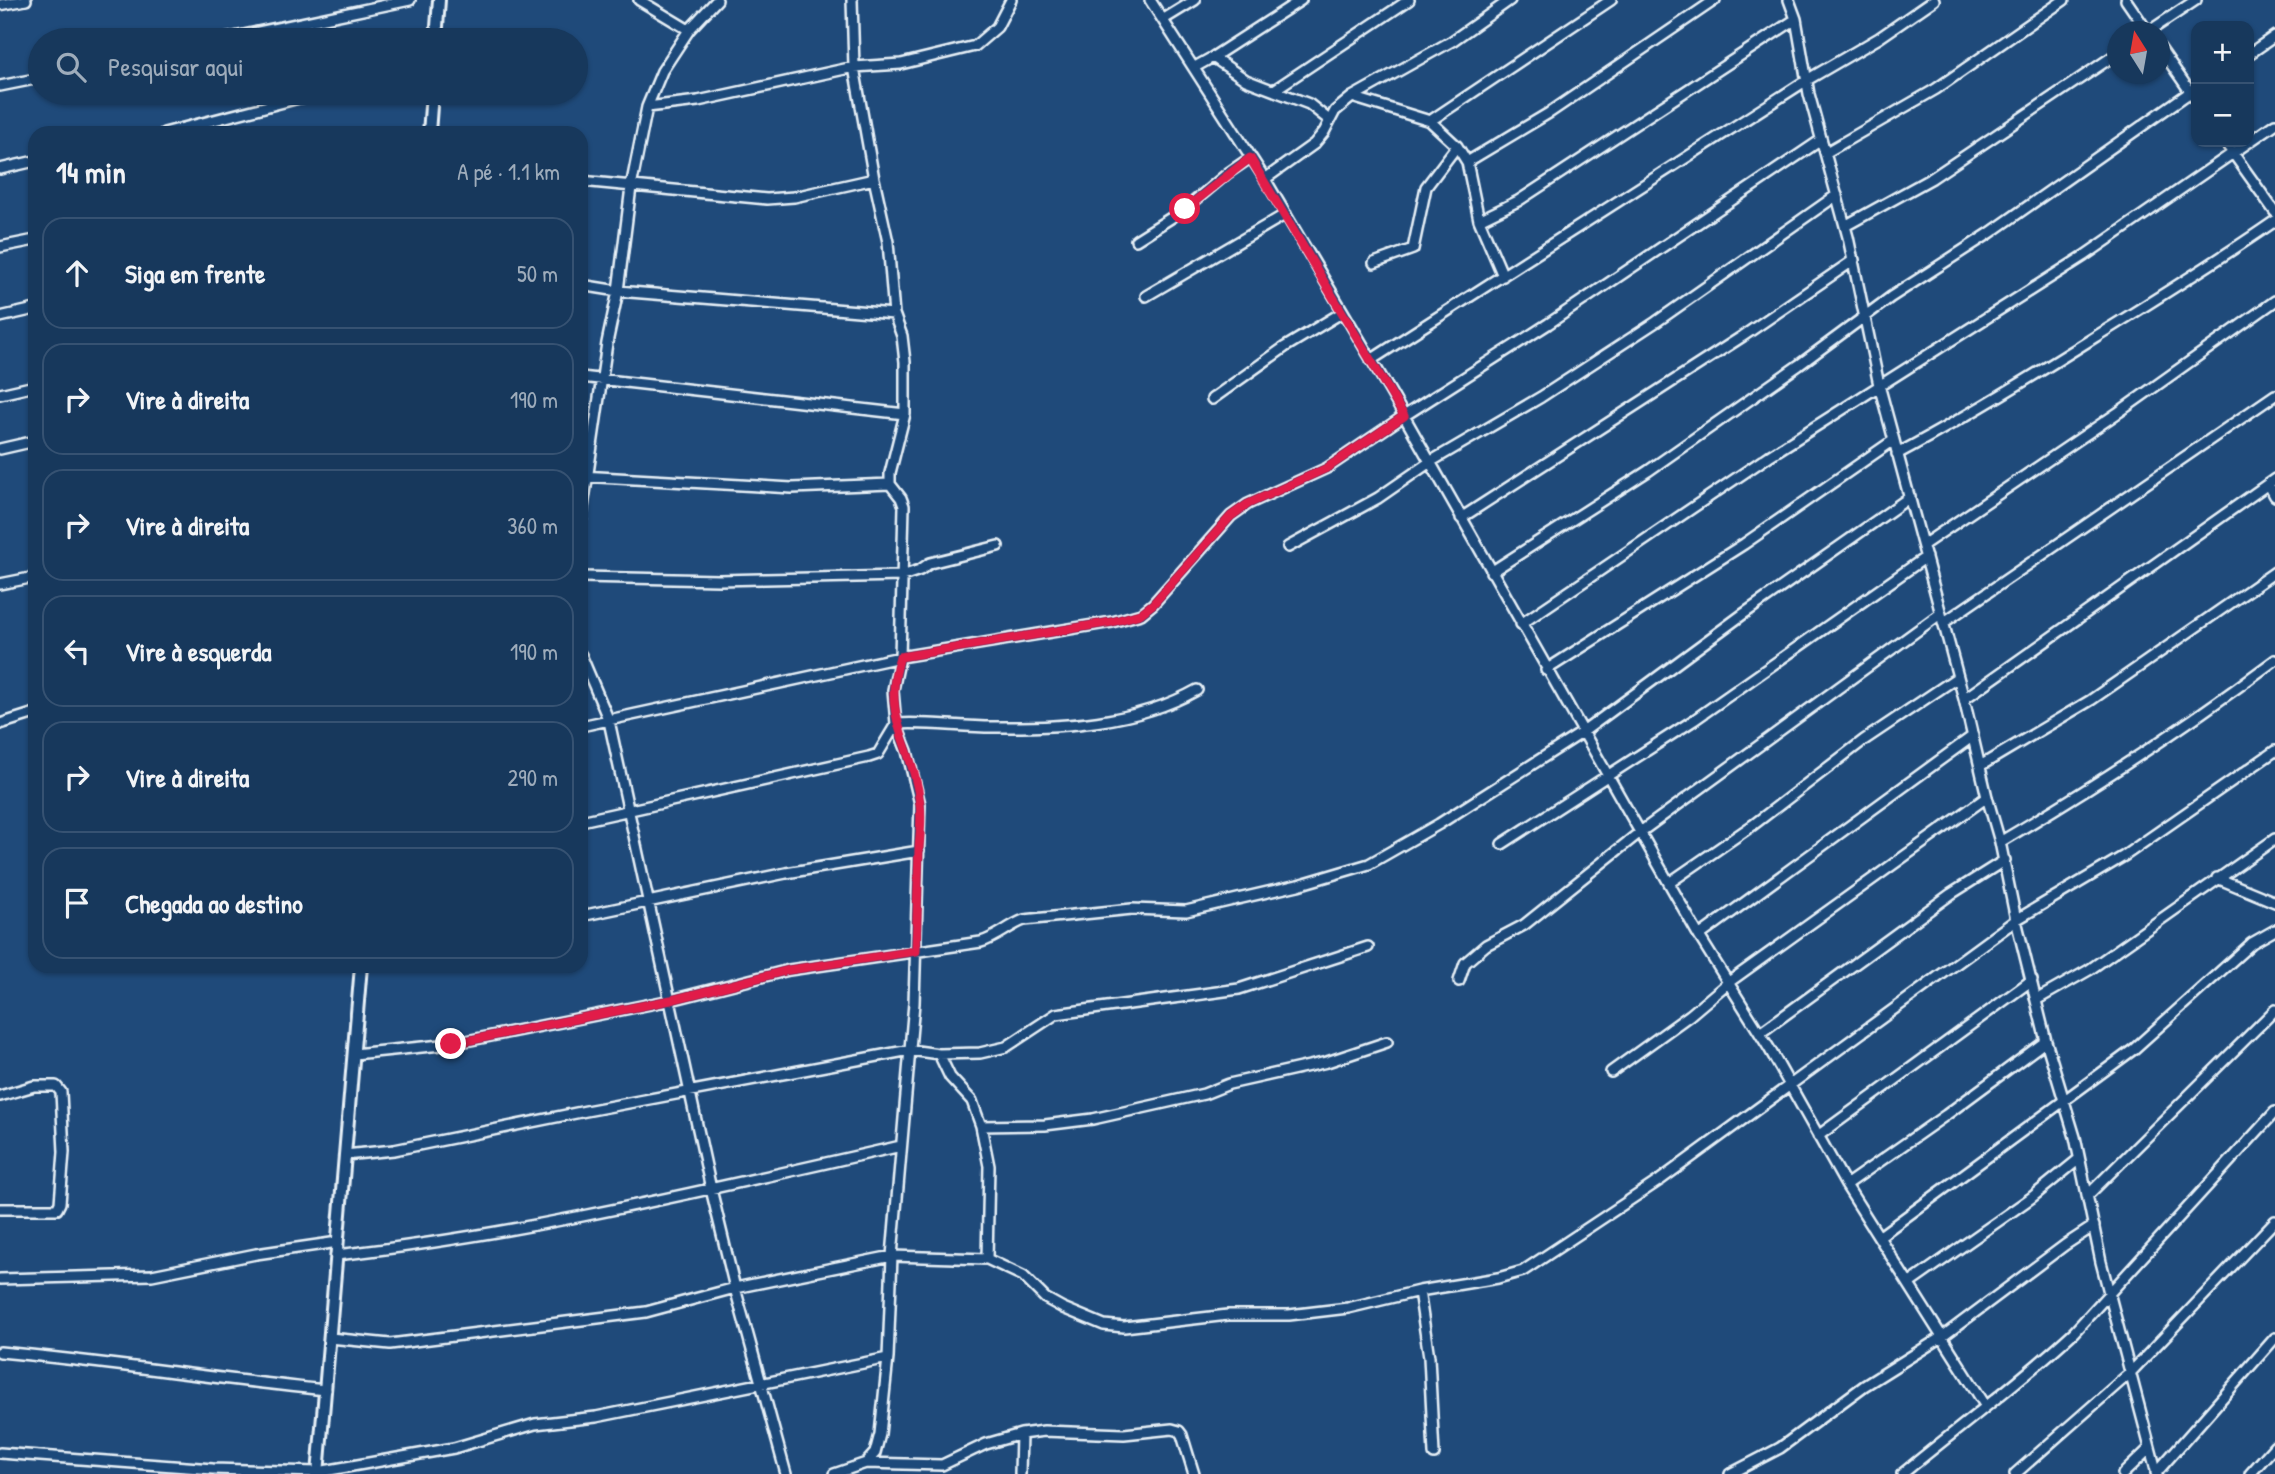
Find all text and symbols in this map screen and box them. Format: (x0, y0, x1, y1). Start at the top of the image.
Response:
north arrow (2107, 21, 2170, 84)
map controls (2191, 21, 2254, 147)
button: + (2191, 21, 2254, 84)
search box (28, 28, 588, 105)
icon: search (52, 48, 90, 86)
text: Pesquisar aqui (108, 49, 244, 84)
button: − (2191, 84, 2254, 147)
text: 14 min (56, 152, 126, 192)
text: A pé · 1.1 km (457, 156, 560, 187)
route start (1169, 193, 1200, 224)
icon: ahead (58, 254, 96, 292)
text: Siga em frente (125, 256, 265, 291)
text: 50 m (517, 258, 558, 289)
icon: right (58, 380, 96, 418)
text: Vire à direita (125, 382, 249, 417)
text: 190 m (510, 384, 558, 415)
icon: right (58, 506, 96, 544)
text: Vire à direita (125, 508, 249, 543)
text: 360 m (507, 510, 558, 541)
icon: left (58, 632, 96, 670)
text: Vire à esquerda (125, 634, 271, 669)
text: 190 m (510, 636, 558, 667)
icon: right (58, 758, 96, 796)
text: Vire à direita (125, 760, 249, 795)
text: 290 m (508, 762, 558, 793)
icon: arrive (58, 884, 96, 922)
text: Chegada ao destino (125, 886, 303, 921)
route end (435, 1028, 466, 1059)

